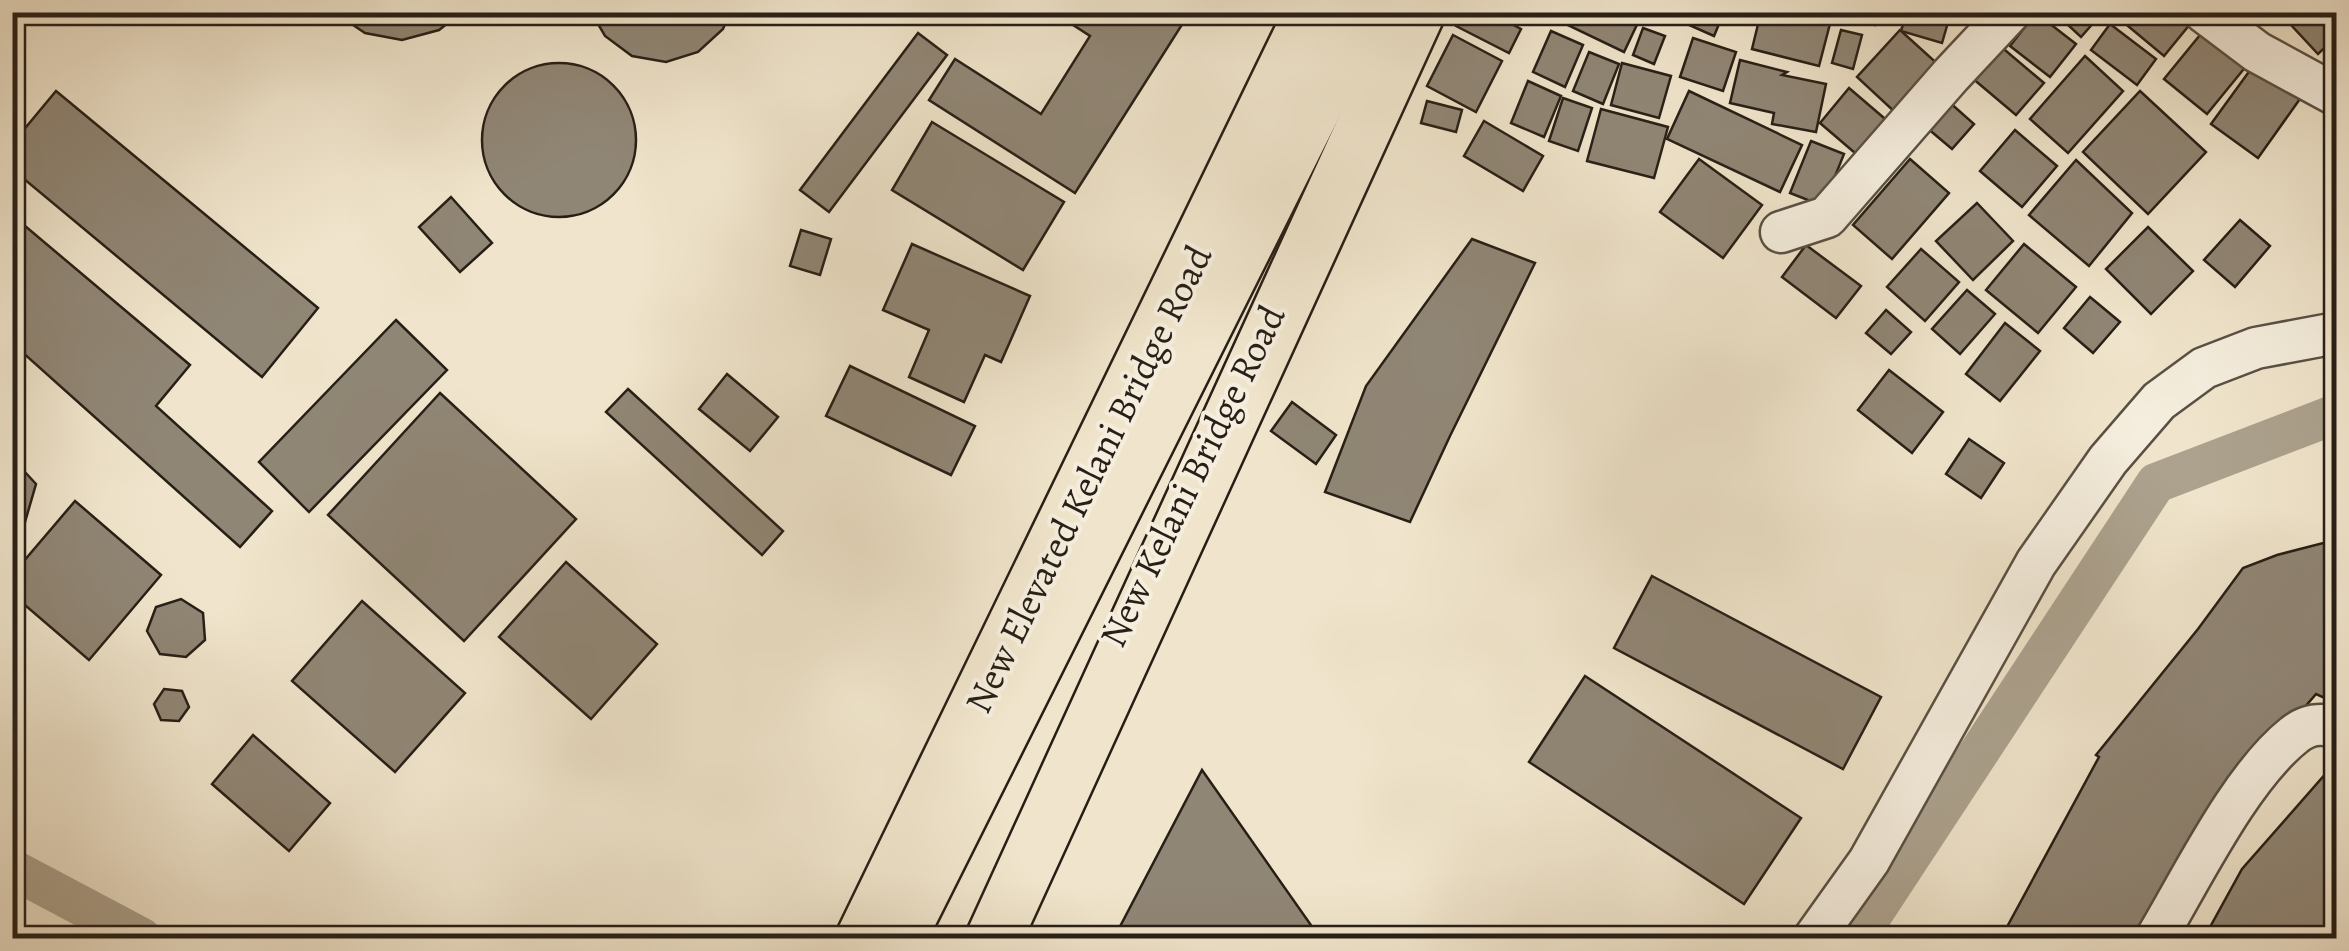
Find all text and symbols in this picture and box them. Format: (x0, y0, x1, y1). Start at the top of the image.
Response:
street label: New Elevated Kelani Bridge Road (952, 236, 1224, 722)
street label: New Kelani Bridge Road (1087, 296, 1298, 656)

